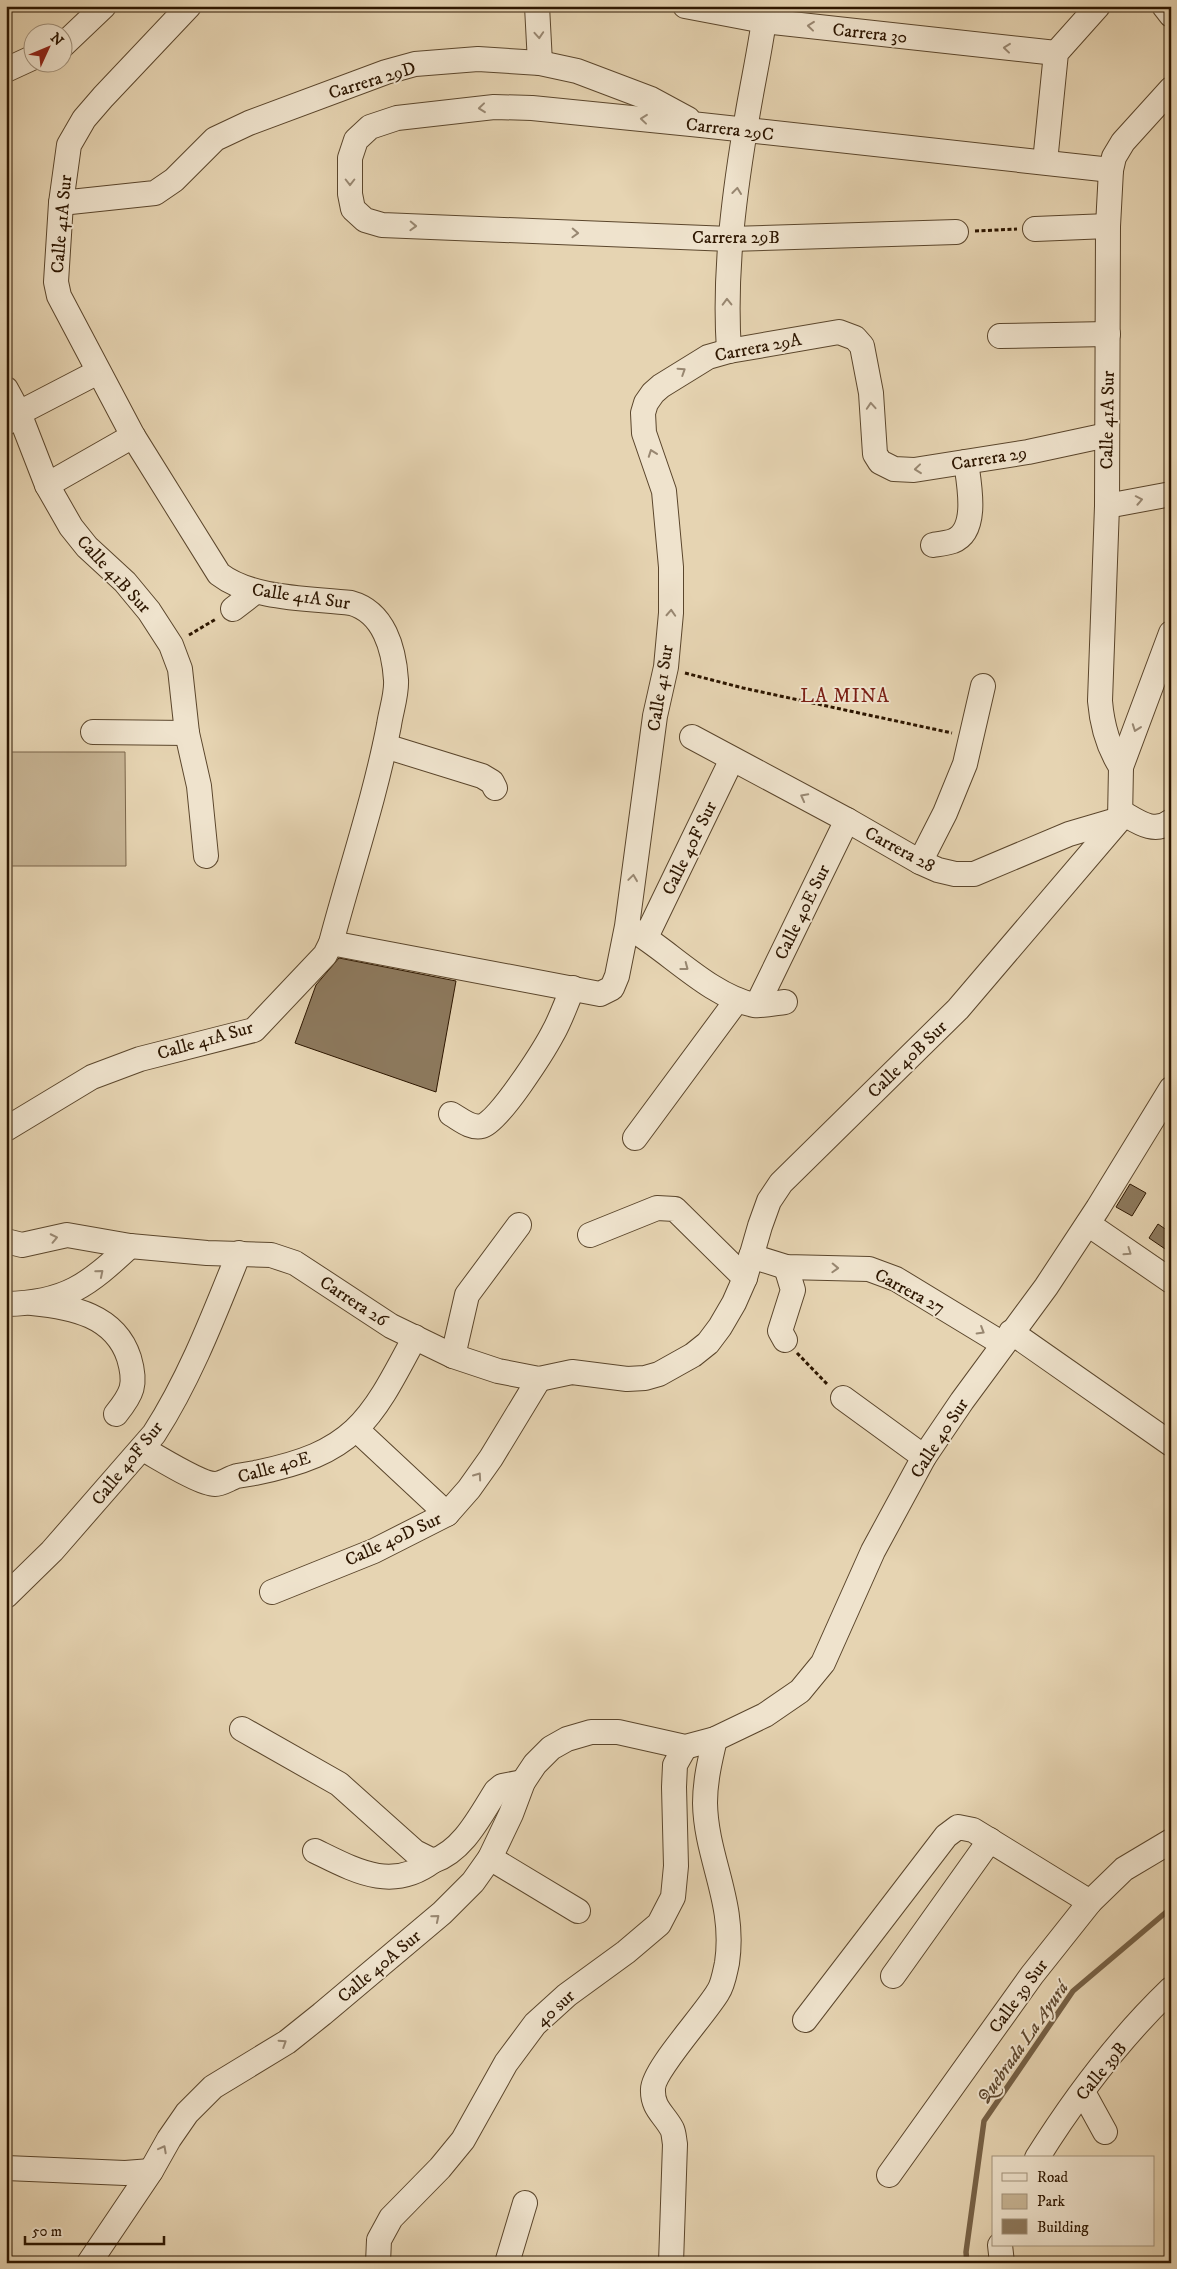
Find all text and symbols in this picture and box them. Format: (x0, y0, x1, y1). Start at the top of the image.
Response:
street label: Carrera 30 (831, 19, 908, 49)
one-way arrow (806, 21, 814, 32)
north arrow (22, 22, 72, 72)
text: N (46, 29, 67, 50)
one-way arrow (533, 31, 544, 39)
one-way arrow (1003, 43, 1011, 54)
street label: Carrera 29D (326, 57, 418, 105)
one-way arrow (478, 102, 486, 113)
one-way arrow (640, 114, 648, 125)
street label: Carrera 29C (685, 114, 775, 146)
street label: Calle 41A Sur (47, 174, 77, 274)
one-way arrow (345, 179, 355, 187)
one-way arrow (731, 187, 742, 195)
one-way arrow (410, 221, 417, 231)
street label: Carrera 29B (692, 227, 780, 249)
one-way arrow (572, 228, 579, 238)
one-way arrow (722, 298, 732, 306)
street label: Carrera 29A (713, 329, 804, 367)
one-way arrow (677, 368, 686, 378)
street label: Calle 41A Sur (1096, 370, 1120, 470)
one-way arrow (866, 401, 877, 409)
street label: Carrera 29 (950, 442, 1029, 476)
one-way arrow (648, 449, 658, 458)
one-way arrow (913, 463, 921, 474)
one-way arrow (1135, 496, 1143, 506)
street label: Calle 41B Sur (72, 531, 155, 619)
street label: Calle 41A Sur (250, 579, 352, 615)
one-way arrow (666, 609, 676, 616)
street label: Calle 41 Sur (643, 643, 679, 733)
district label: LA MINA (800, 685, 890, 708)
one-way arrow (1132, 723, 1142, 732)
one-way arrow (800, 793, 809, 803)
street label: Calle 40F Sur (658, 798, 722, 899)
street label: Carrera 28 (861, 822, 938, 878)
street label: Calle 40E Sur (770, 861, 836, 964)
one-way arrow (628, 873, 638, 882)
one-way arrow (679, 961, 688, 969)
street label: Calle 40B Sur (863, 1016, 952, 1103)
street label: Calle 41A Sur (155, 1017, 256, 1065)
one-way arrow (49, 1233, 58, 1244)
one-way arrow (1122, 1246, 1132, 1255)
one-way arrow (831, 1262, 839, 1273)
street label: Carrera 27 (871, 1264, 948, 1320)
one-way arrow (94, 1271, 103, 1279)
street label: Carrera 26 (315, 1272, 392, 1332)
one-way arrow (975, 1324, 984, 1334)
street label: Calle 40 Sur (906, 1394, 974, 1482)
street label: Calle 40F Sur (87, 1417, 168, 1510)
street label: Calle 40E (235, 1447, 313, 1489)
one-way arrow (472, 1473, 481, 1482)
street label: Calle 40D Sur (342, 1508, 445, 1572)
one-way arrow (430, 1915, 439, 1924)
street label: Calle 40A Sur (334, 1925, 426, 2008)
street label: Calle 39 Sur (985, 1955, 1053, 2038)
water label: Quebrada La Ayurá (972, 1975, 1076, 2108)
street label: 40 sur (531, 1985, 580, 2032)
street label: Calle 39B (1072, 2038, 1132, 2105)
one-way arrow (278, 2040, 287, 2050)
one-way arrow (157, 2145, 167, 2154)
legend (992, 2156, 1154, 2246)
text: Road (1037, 2168, 1069, 2187)
text: Park (1037, 2192, 1066, 2211)
scale bar (25, 2214, 164, 2246)
text: Building (1037, 2218, 1089, 2237)
text: 50 m (32, 2222, 62, 2241)

